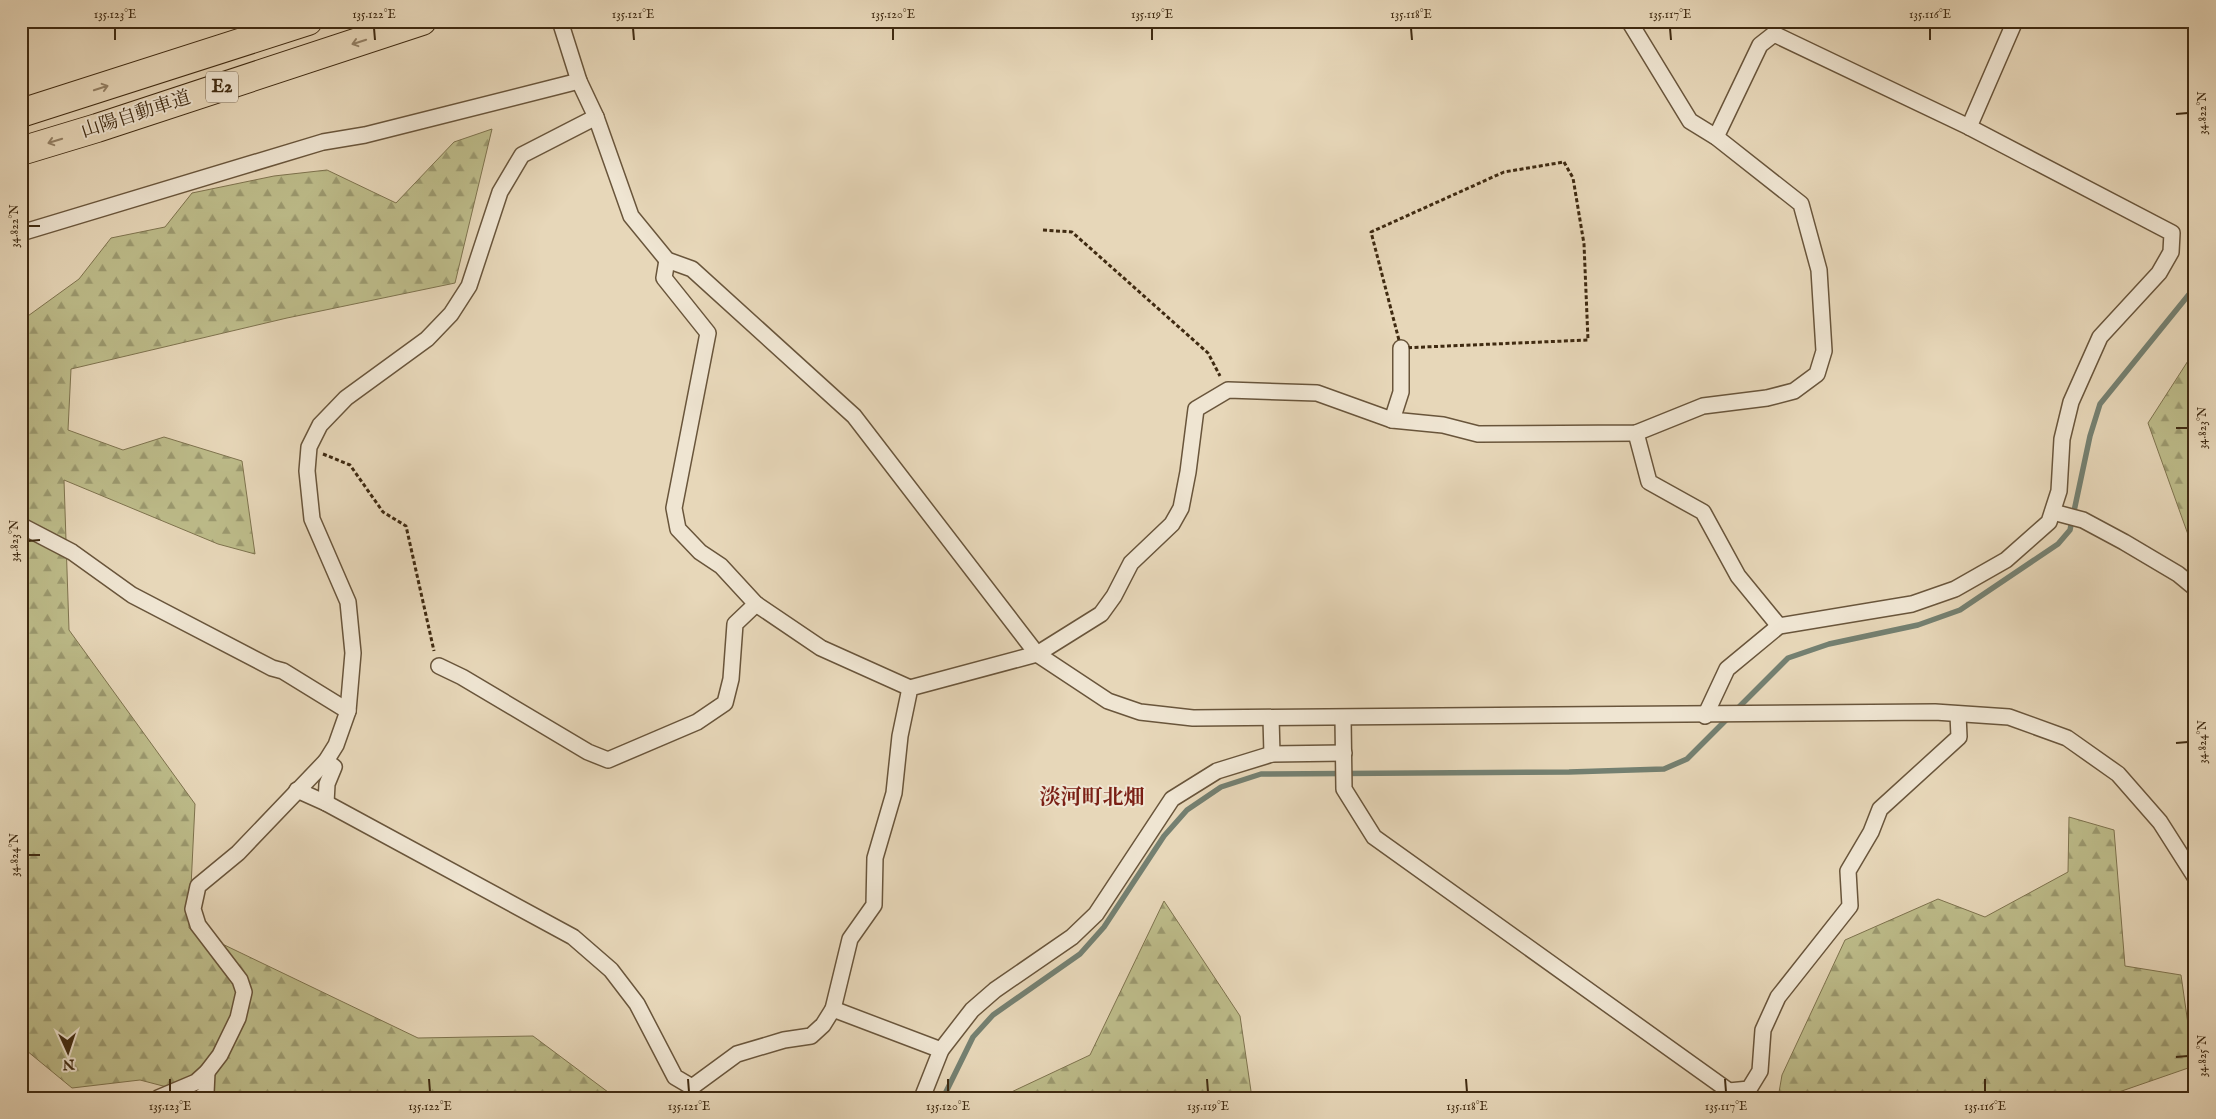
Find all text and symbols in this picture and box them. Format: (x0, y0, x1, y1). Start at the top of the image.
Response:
text: 135.123°E (94, 7, 136, 22)
text: 135.122°E (352, 7, 396, 22)
text: 135.121°E (612, 7, 654, 22)
text: 135.120°E (871, 7, 915, 22)
text: 135.119°E (1131, 7, 1173, 22)
text: 135.118°E (1390, 7, 1432, 22)
text: 135.117°E (1649, 7, 1691, 22)
text: 135.116°E (1909, 7, 1951, 22)
one-way arrow (352, 38, 368, 47)
road number: E2 (206, 72, 238, 102)
one-way arrow (93, 83, 109, 93)
street label: 山陽自動車道 (78, 86, 194, 144)
text: 34.822°N (2195, 91, 2210, 135)
one-way arrow (47, 136, 63, 146)
text: 34.822°N (7, 204, 22, 248)
text: 34.823°N (2195, 406, 2210, 449)
text: 34.823°N (7, 519, 22, 562)
text: 34.824°N (2195, 720, 2210, 764)
district label: 淡河町北畑 (1040, 785, 1145, 812)
text: 34.824°N (7, 833, 22, 877)
north arrow (42, 1026, 92, 1076)
text: 34.825°N (2195, 1034, 2210, 1077)
text: N (62, 1055, 76, 1073)
text: 135.123°E (149, 1099, 191, 1114)
text: 135.122°E (408, 1099, 452, 1114)
text: 135.121°E (668, 1099, 710, 1114)
text: 135.120°E (926, 1099, 970, 1114)
text: 135.119°E (1187, 1099, 1229, 1114)
text: 135.118°E (1446, 1099, 1488, 1114)
text: 135.117°E (1705, 1099, 1747, 1114)
text: 135.116°E (1964, 1099, 2006, 1114)

